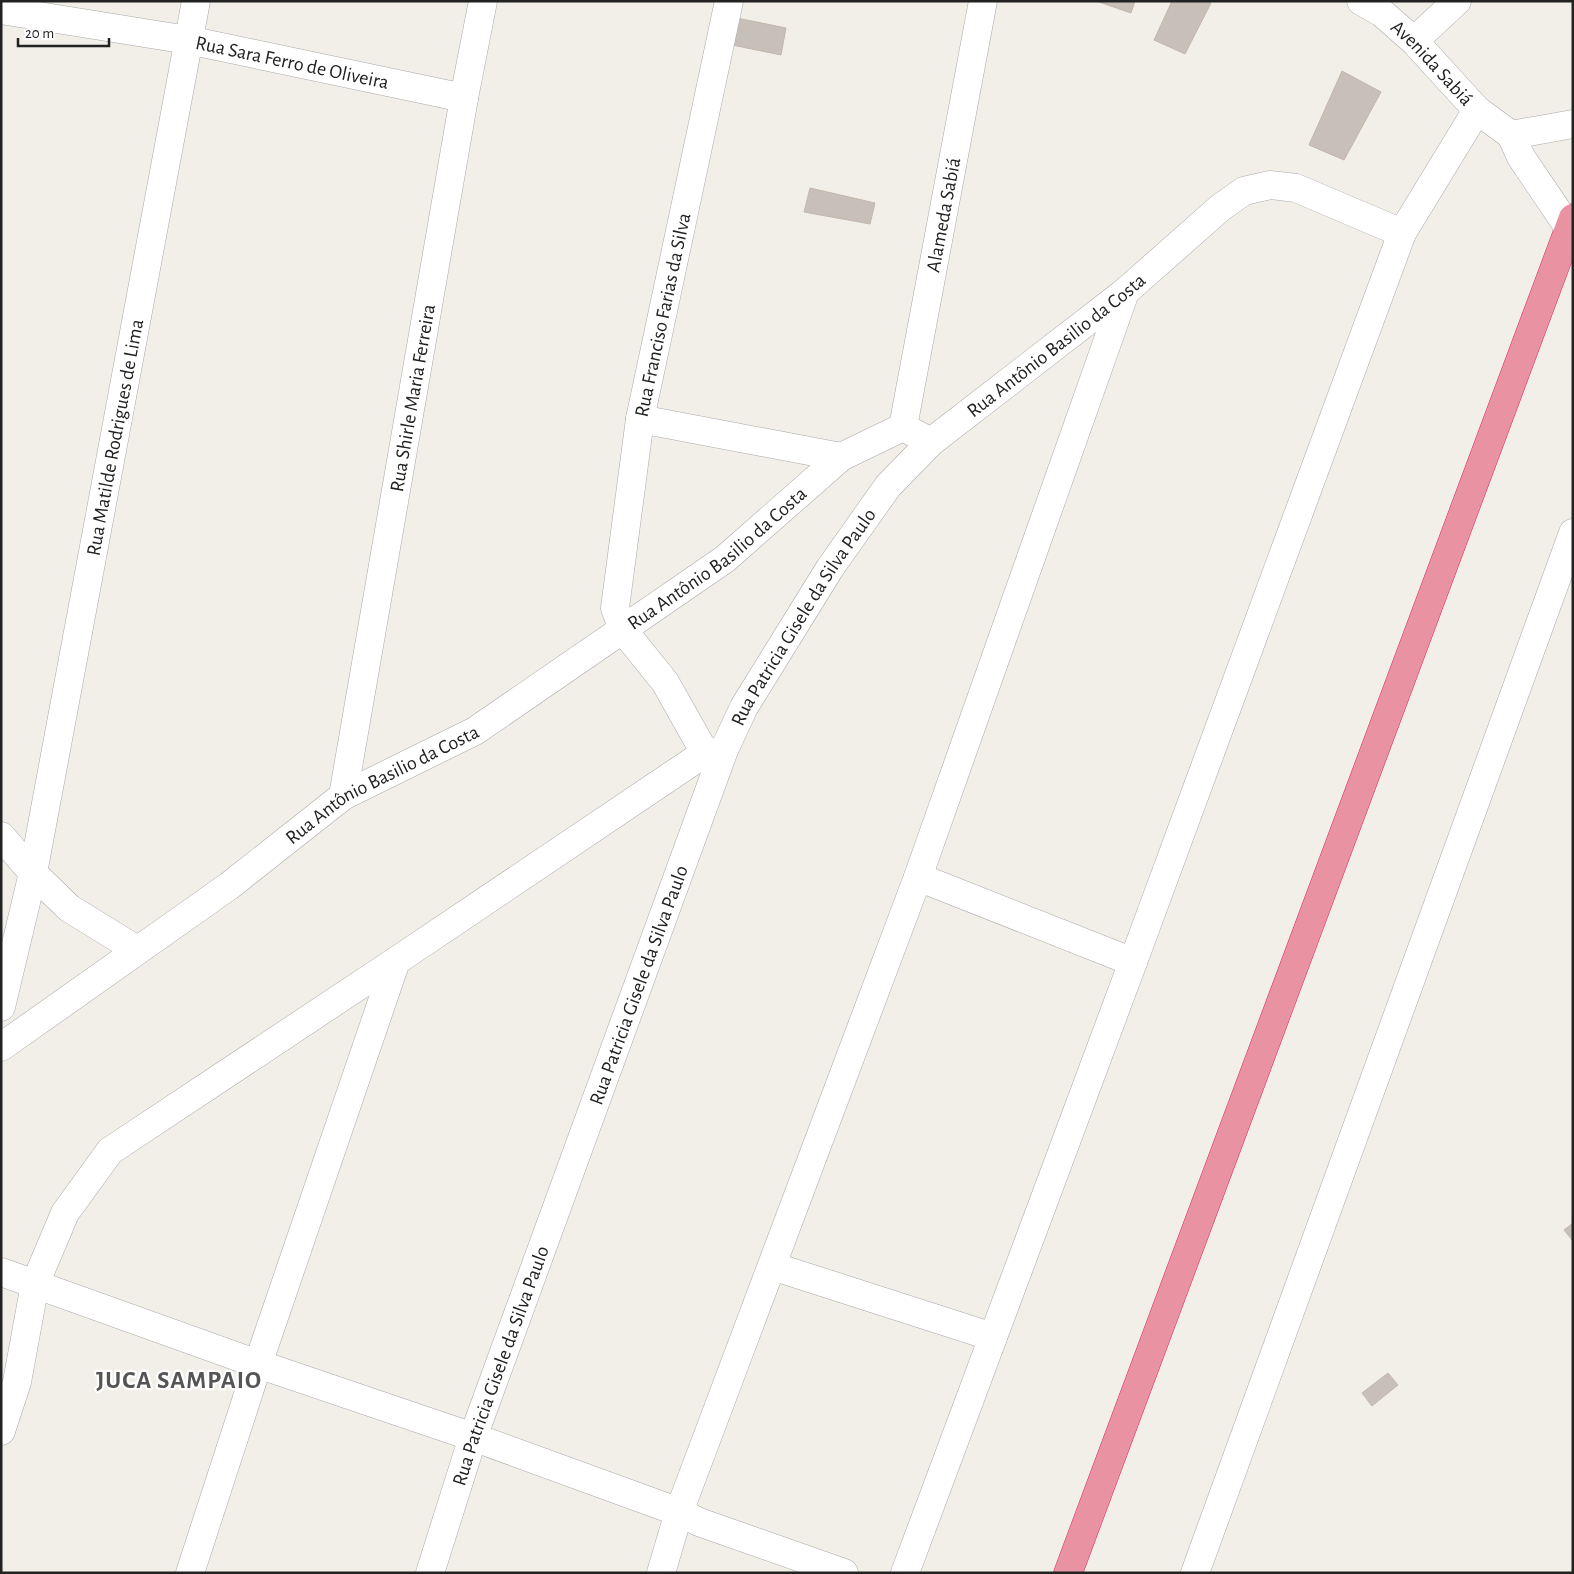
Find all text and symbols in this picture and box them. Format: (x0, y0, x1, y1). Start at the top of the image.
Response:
scale bar (18, 15, 109, 47)
street label: Avenida Sabiá (1387, 17, 1477, 110)
text: 20 m (25, 26, 54, 41)
street label: Rua Sara Ferro de Oliveira (194, 33, 390, 93)
street label: Alameda Sabiá (923, 156, 964, 274)
street label: Rua Franciso Farias da Silva (632, 211, 695, 419)
street label: Rua Antônio Basilio da Costa (963, 270, 1150, 421)
street label: Rua Shirle Maria Ferreira (387, 303, 439, 494)
street label: Rua Matilde Rodrigues de Lima (83, 317, 147, 558)
street label: Rua Antônio Basilio da Costa (624, 483, 810, 634)
street label: Rua Patricia Gisele da Silva Paulo (728, 505, 880, 729)
street label: Rua Antônio Basilio da Costa (282, 722, 482, 848)
street label: Rua Patricia Gisele da Silva Paulo (586, 863, 692, 1108)
street label: Rua Patricia Gisele da Silva Paulo (449, 1243, 553, 1488)
district label: JUCA SAMPAIO (96, 1368, 262, 1393)

